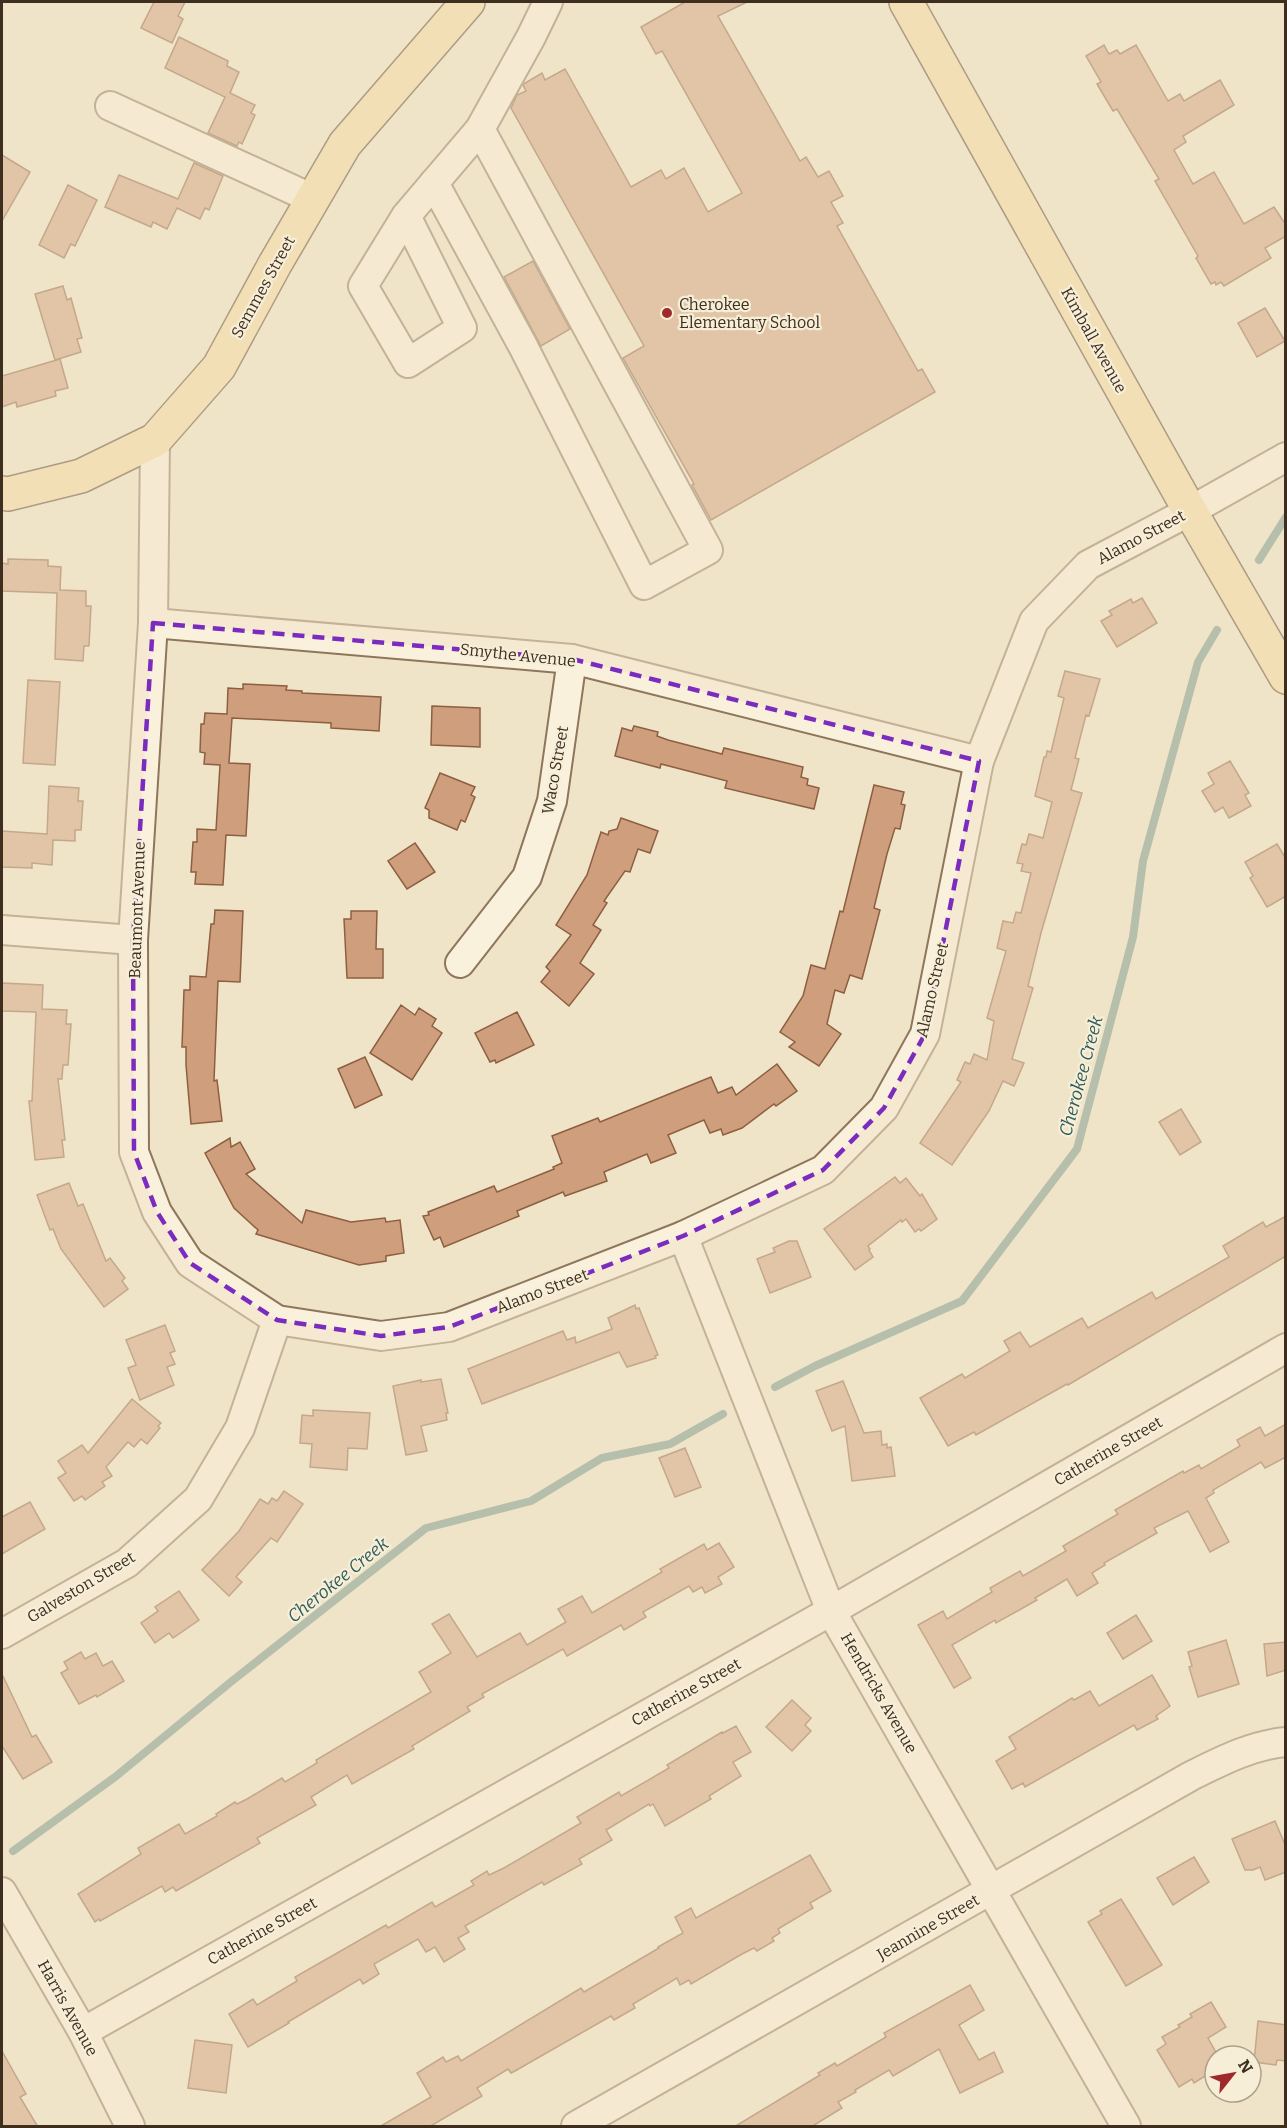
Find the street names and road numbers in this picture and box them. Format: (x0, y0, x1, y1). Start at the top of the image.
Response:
street label: Semmes Street (227, 233, 299, 341)
street label: Kimball Avenue (1057, 284, 1131, 396)
street label: Alamo Street (1094, 506, 1189, 568)
street label: Smythe Avenue (459, 639, 577, 671)
street label: Waco Street (538, 724, 572, 816)
street label: Beaumont Avenue (125, 841, 149, 979)
street label: Alamo Street (912, 940, 952, 1039)
street label: Alamo Street (493, 1265, 591, 1317)
street label: Catherine Street (1050, 1412, 1166, 1490)
street label: Galveston Street (24, 1547, 139, 1627)
street label: Hendricks Avenue (837, 1629, 921, 1757)
street label: Catherine Street (628, 1654, 744, 1730)
street label: Jeannine Street (873, 1890, 983, 1964)
street label: Catherine Street (204, 1893, 320, 1969)
street label: Harris Avenue (34, 1957, 102, 2059)

